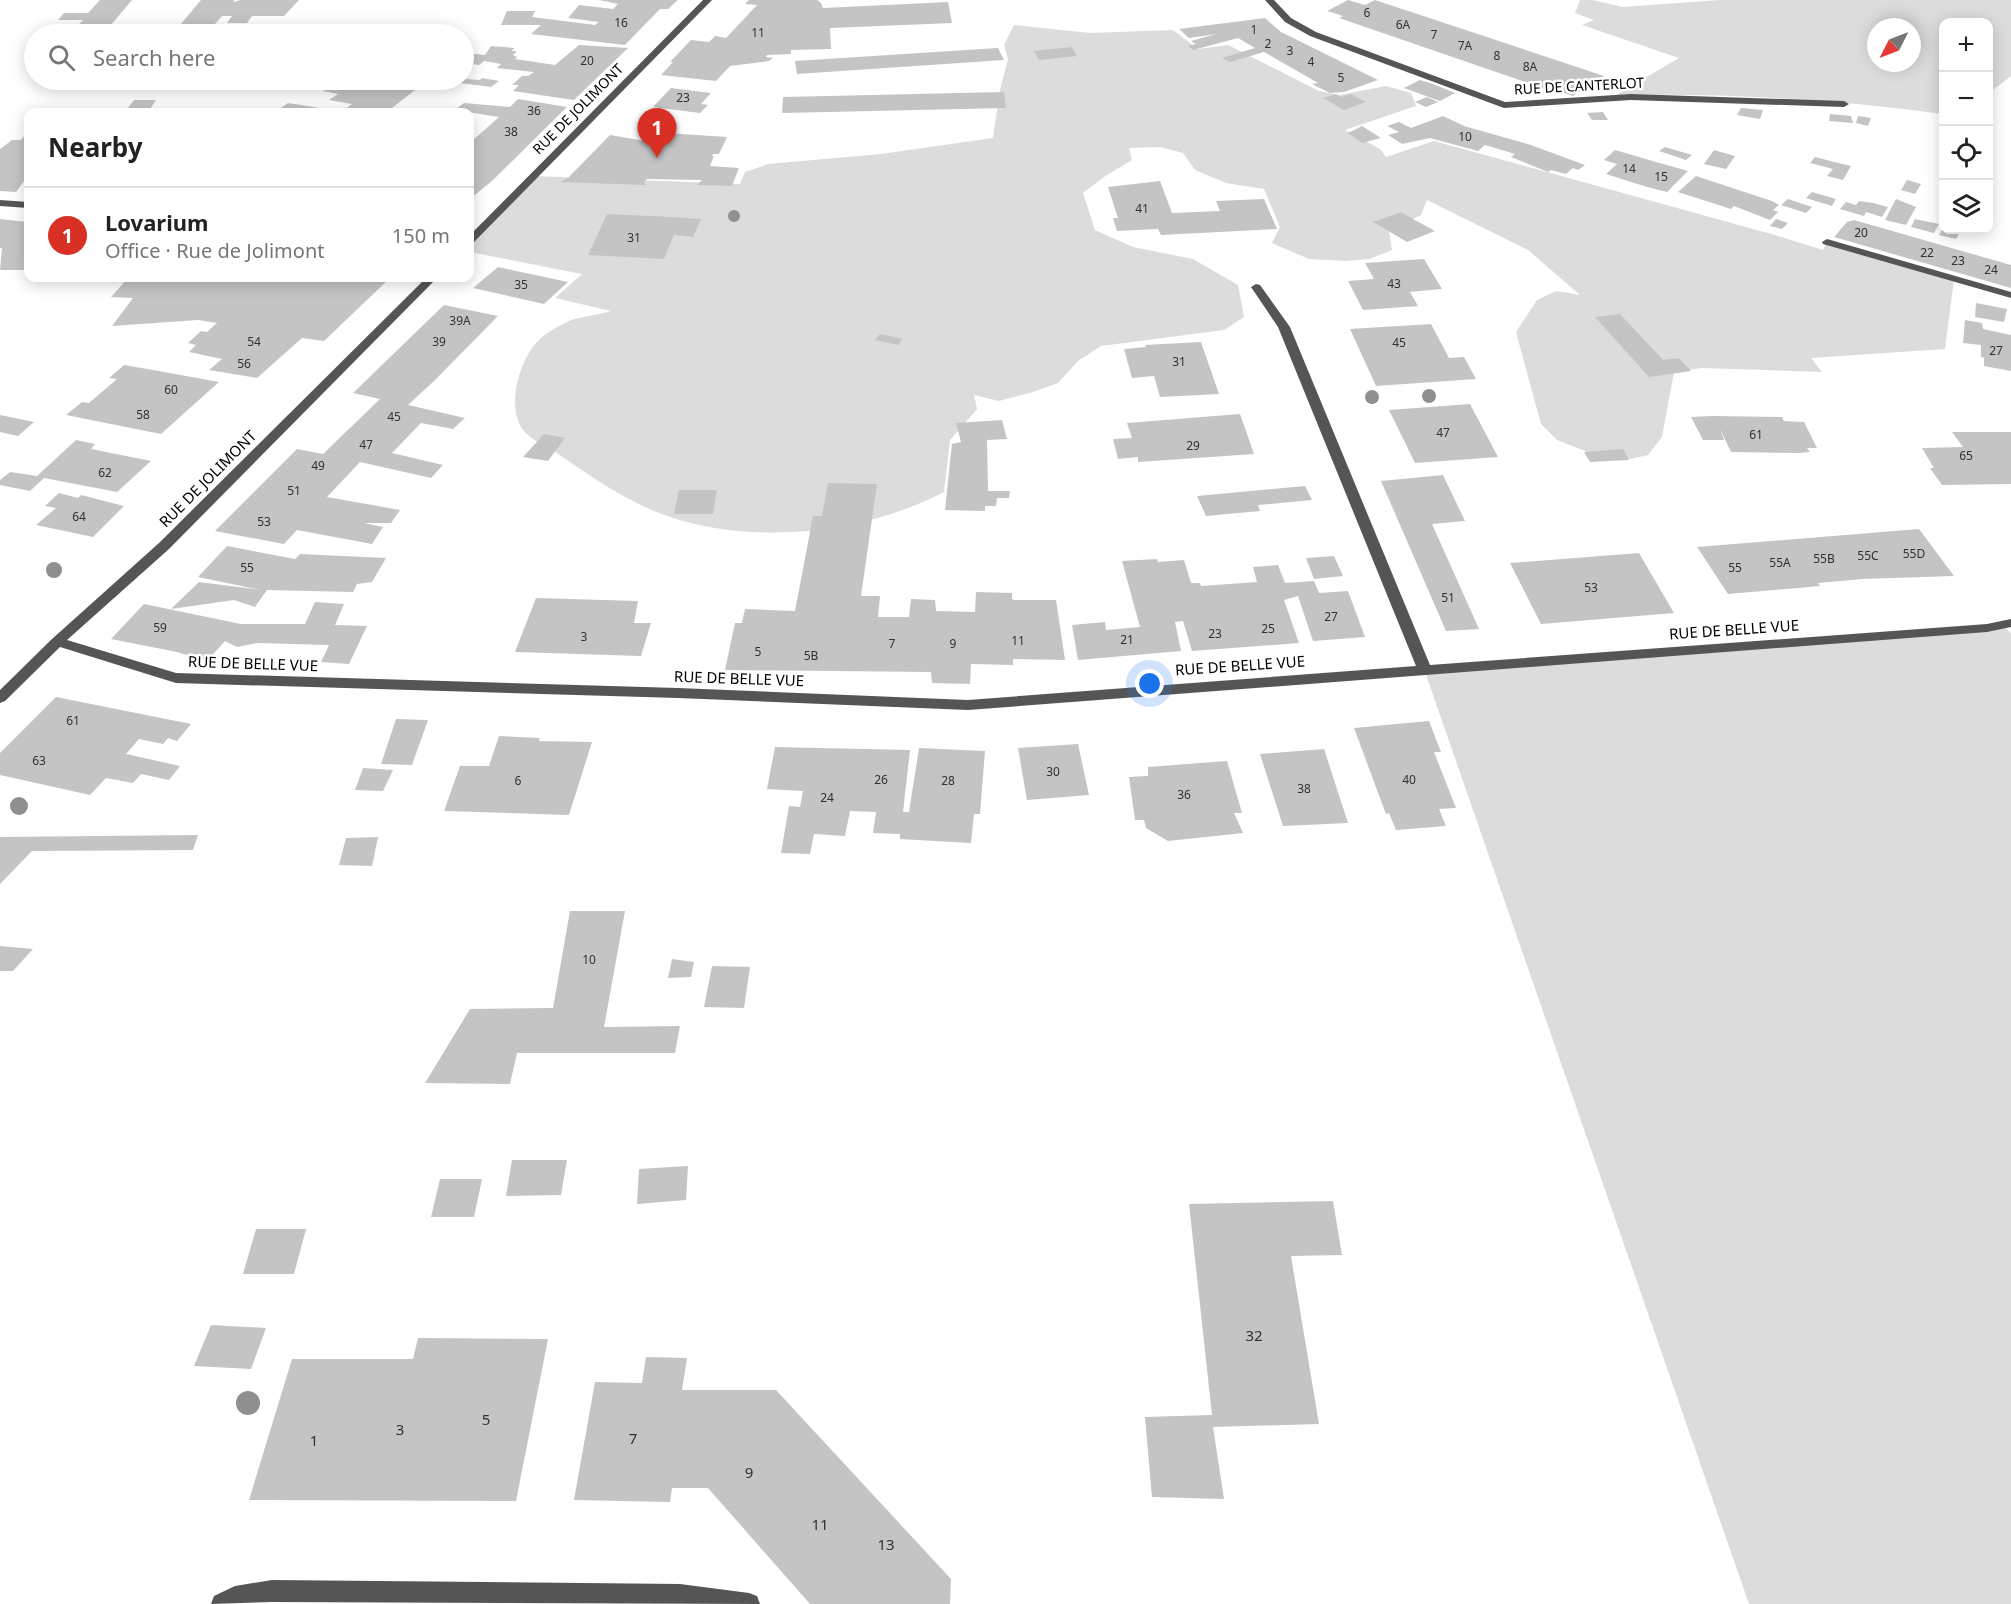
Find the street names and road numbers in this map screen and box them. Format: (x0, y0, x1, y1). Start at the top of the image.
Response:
street label: RUE DE JOLIMONT (528, 59, 627, 158)
street label: RUE DE CANTERLOT (1514, 73, 1645, 98)
street label: RUE DE JOLIMONT (154, 425, 261, 531)
street label: RUE DE BELLE VUE (1668, 614, 1800, 644)
street label: RUE DE BELLE VUE (1174, 650, 1306, 680)
street label: RUE DE BELLE VUE (188, 651, 318, 675)
street label: RUE DE BELLE VUE (674, 666, 804, 690)

